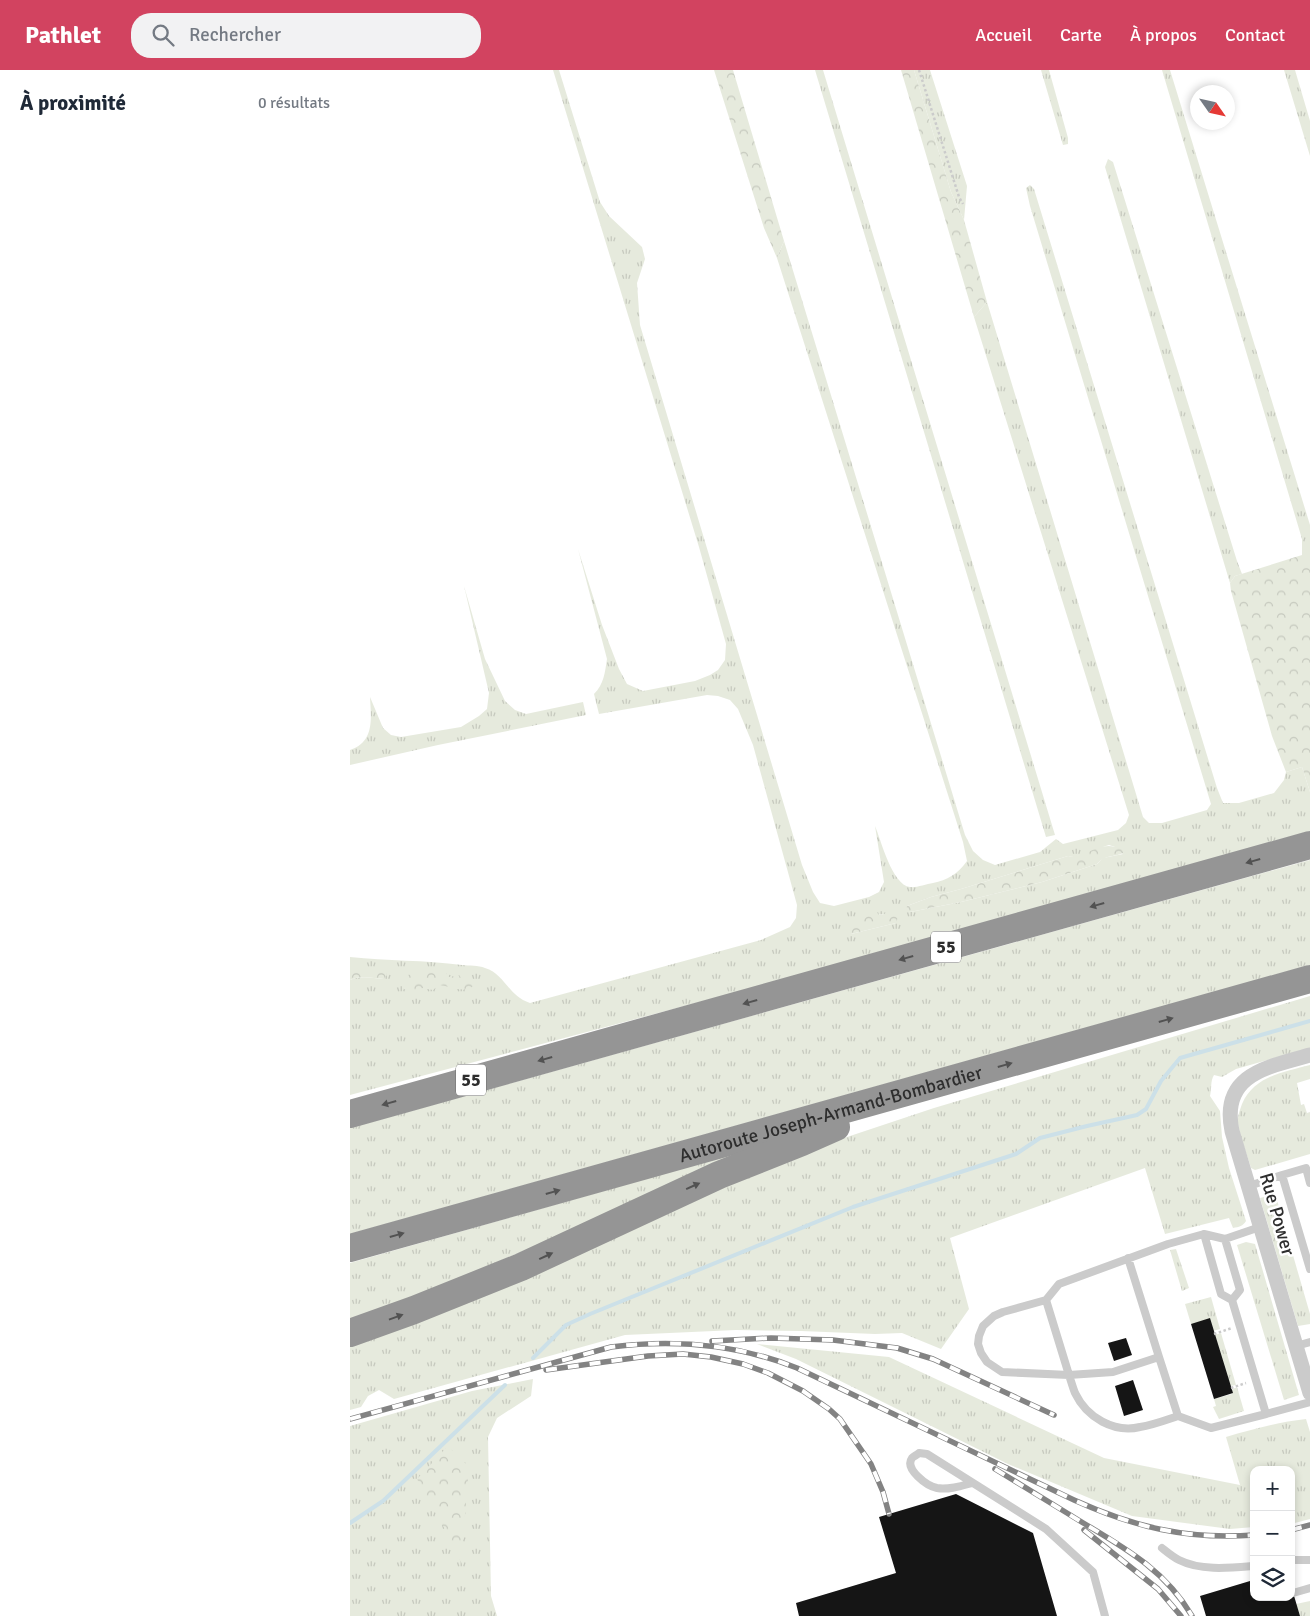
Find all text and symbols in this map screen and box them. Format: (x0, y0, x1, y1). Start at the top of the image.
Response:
search box (131, 13, 481, 58)
text: Pathlet (25, 20, 101, 50)
icon: search (149, 21, 177, 49)
text: Rechercher (189, 23, 281, 47)
text: Accueil (975, 24, 1032, 46)
text: Carte (1060, 24, 1102, 46)
text: À propos (1130, 24, 1197, 46)
text: Contact (1225, 24, 1285, 46)
north arrow (1190, 85, 1235, 130)
text: À proximité (20, 90, 126, 116)
text: 0 résultats (258, 93, 330, 113)
one-way arrow (1246, 858, 1261, 866)
one-way arrow (1089, 901, 1104, 909)
road number: 55 (931, 932, 961, 962)
one-way arrow (899, 954, 914, 962)
one-way arrow (742, 998, 757, 1006)
one-way arrow (1158, 1015, 1173, 1023)
one-way arrow (538, 1055, 553, 1063)
street label: Autoroute Joseph-Armand-Bombardier (676, 1060, 985, 1168)
one-way arrow (997, 1061, 1013, 1069)
road number: 55 (456, 1064, 486, 1096)
one-way arrow (381, 1099, 396, 1107)
street label: Rue Power (1254, 1170, 1300, 1258)
one-way arrow (686, 1182, 701, 1191)
one-way arrow (546, 1187, 561, 1195)
one-way arrow (390, 1231, 405, 1239)
one-way arrow (539, 1251, 554, 1260)
one-way arrow (389, 1313, 404, 1321)
map controls (1250, 1466, 1295, 1601)
button: + (1250, 1466, 1295, 1511)
button: − (1250, 1511, 1295, 1556)
button: layers (1250, 1556, 1295, 1601)

